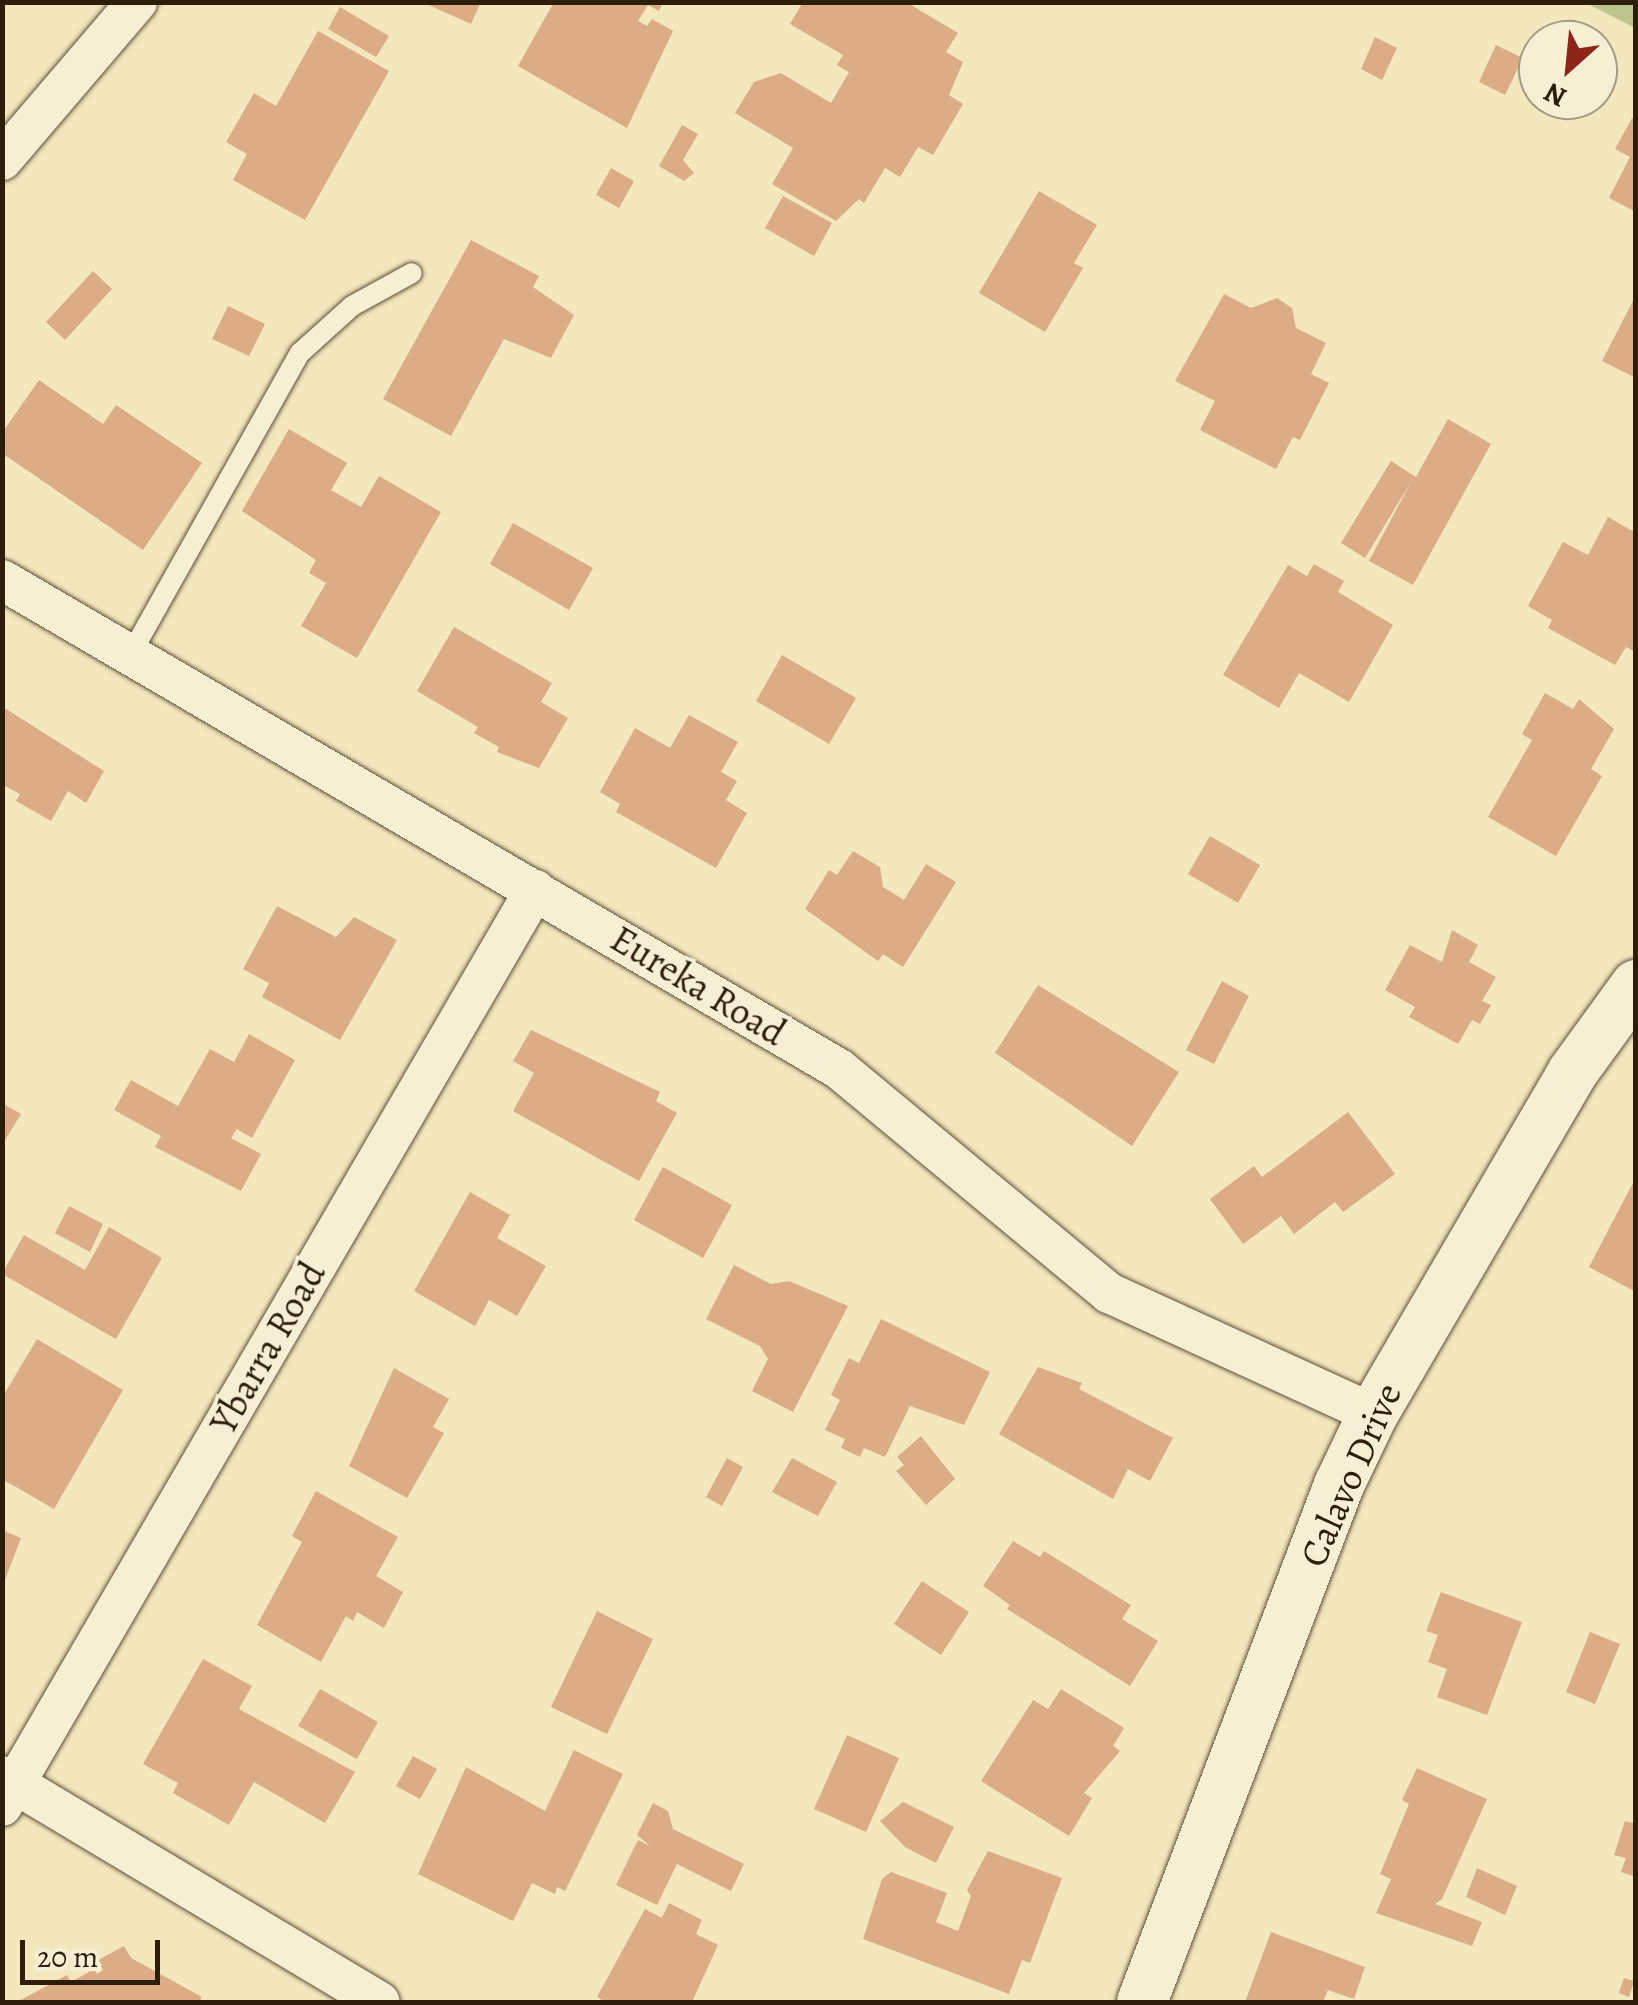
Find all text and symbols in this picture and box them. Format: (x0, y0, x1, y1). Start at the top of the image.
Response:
north arrow (1518, 20, 1618, 120)
text: N (1538, 73, 1573, 117)
street label: Eureka Road (602, 916, 794, 1056)
street label: Ybarra Road (201, 1254, 335, 1442)
street label: Calavo Drive (1290, 1376, 1412, 1574)
scale bar (25, 1920, 165, 1982)
text: 20 m (37, 1937, 98, 1977)

